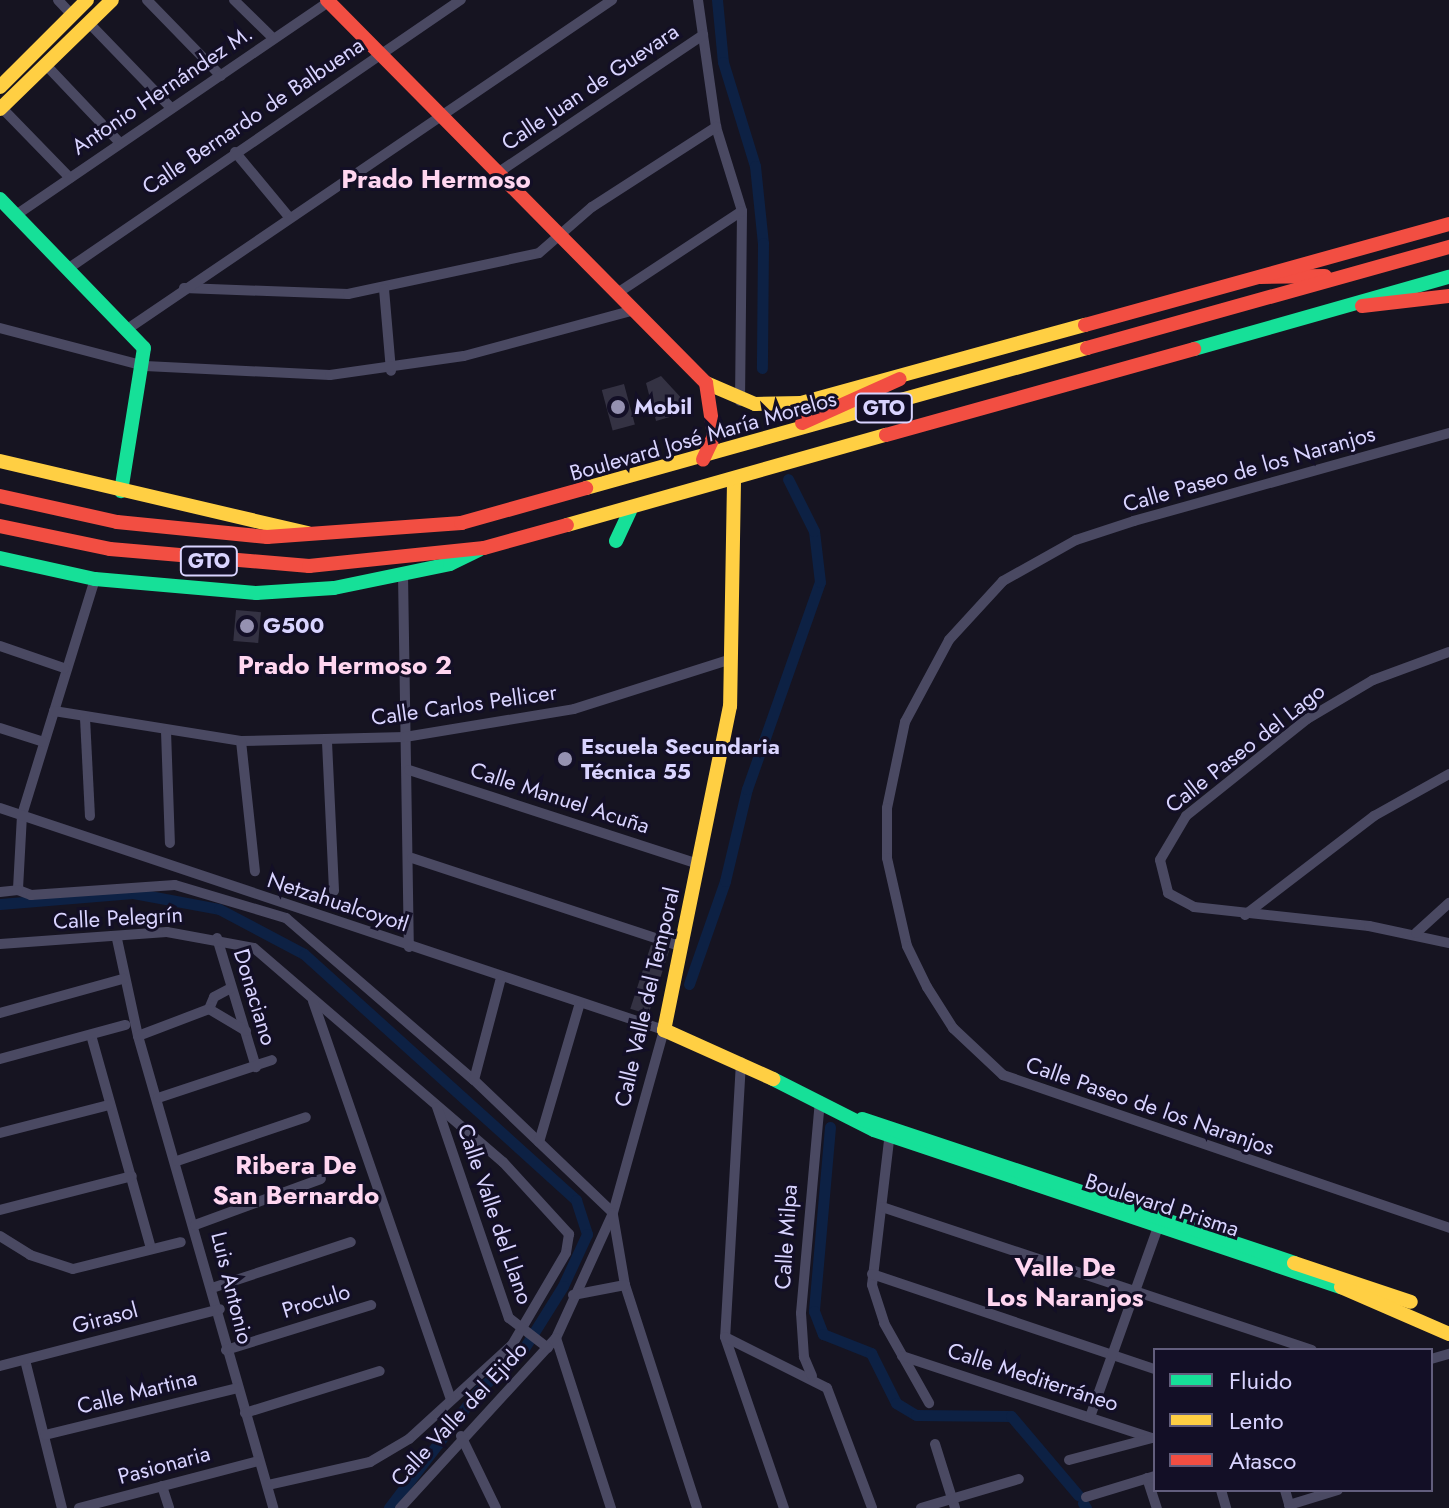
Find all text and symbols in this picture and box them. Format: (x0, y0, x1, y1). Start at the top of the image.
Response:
street label: Calle Juan de Guevara (497, 18, 683, 156)
street label: Antonio Hernández M. (67, 20, 257, 160)
street label: Calle Bernardo de Balbuena (137, 32, 369, 200)
district label: Prado Hermoso (341, 164, 531, 196)
street label: Boulevard José María Morelos (567, 385, 839, 487)
road number: GTO (854, 392, 914, 424)
place label: Mobil (634, 394, 692, 420)
marker: Mobil (609, 398, 627, 416)
street label: Calle Paseo de los Naranjos (1120, 420, 1378, 518)
road number: GTO (179, 545, 239, 577)
place label: G500 (263, 613, 324, 639)
marker: G500 (238, 617, 256, 635)
district label: Prado Hermoso 2 (238, 650, 452, 682)
street label: Calle Paseo del Lago (1160, 678, 1330, 818)
street label: Calle Carlos Pellicer (369, 679, 559, 731)
place label: Escuela Secundaria Técnica 55 (581, 733, 780, 784)
marker: Escuela Secundaria Técnica 55 (556, 750, 574, 768)
street label: Calle Manuel Acuña (467, 757, 653, 839)
street label: Netzahualcoyotl (264, 867, 412, 937)
street label: Calle Valle del Temporal (609, 885, 685, 1109)
street label: Calle Pelegrín (52, 901, 184, 935)
street label: Donaciano (228, 946, 282, 1048)
street label: Calle Paseo de los Naranjos (1022, 1051, 1278, 1161)
street label: Calle Valle del Llano (452, 1120, 538, 1308)
district label: Ribera De San Bernardo (213, 1150, 379, 1212)
street label: Boulevard Prisma (1082, 1168, 1242, 1242)
street label: Calle Milpa (769, 1183, 803, 1291)
street label: Luis Antonio (205, 1229, 259, 1347)
district label: Valle De Los Naranjos (986, 1252, 1144, 1314)
street label: Proculo (279, 1278, 353, 1324)
street label: Girasol (69, 1297, 141, 1339)
street label: Calle Valle del Ejido (385, 1336, 533, 1492)
street label: Calle Mediterráneo (944, 1337, 1122, 1417)
legend (1153, 1348, 1433, 1492)
text: Fluido (1229, 1363, 1292, 1398)
street label: Calle Martina (74, 1364, 200, 1420)
text: Lento (1229, 1403, 1284, 1438)
street label: Pasionaria (115, 1440, 213, 1490)
text: Atasco (1229, 1443, 1296, 1478)

